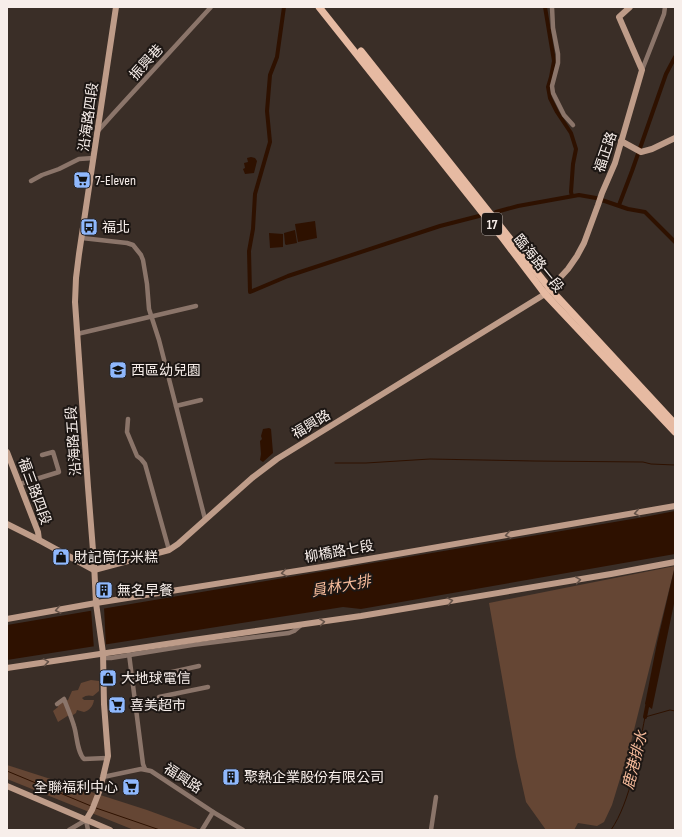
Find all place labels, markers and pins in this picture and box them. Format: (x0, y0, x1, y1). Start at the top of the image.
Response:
supermarket icon: 7-Eleven (72, 170, 92, 190)
place label: 7-Eleven (95, 172, 136, 189)
bus stop icon: 福北 (79, 217, 99, 237)
place label: 福北 (102, 219, 130, 236)
school or university icon: 西區幼兒園 (108, 360, 128, 380)
place label: 西區幼兒園 (131, 362, 201, 379)
shop icon: 財記筒仔米糕 (51, 547, 71, 567)
place label: 財記筒仔米糕 (74, 549, 158, 566)
building icon: 無名早餐 (94, 580, 114, 600)
place label: 無名早餐 (117, 582, 173, 599)
shop icon: 大地球電信 (98, 668, 118, 688)
place label: 大地球電信 (121, 670, 191, 687)
supermarket icon: 喜美超市 (107, 695, 127, 715)
place label: 喜美超市 (130, 697, 186, 714)
building icon: 聚熱企業股份有限公司 (221, 767, 241, 787)
place label: 聚熱企業股份有限公司 (244, 769, 384, 786)
supermarket icon: 全聯福利中心 (121, 777, 141, 797)
place label: 全聯福利中心 (34, 779, 118, 796)

